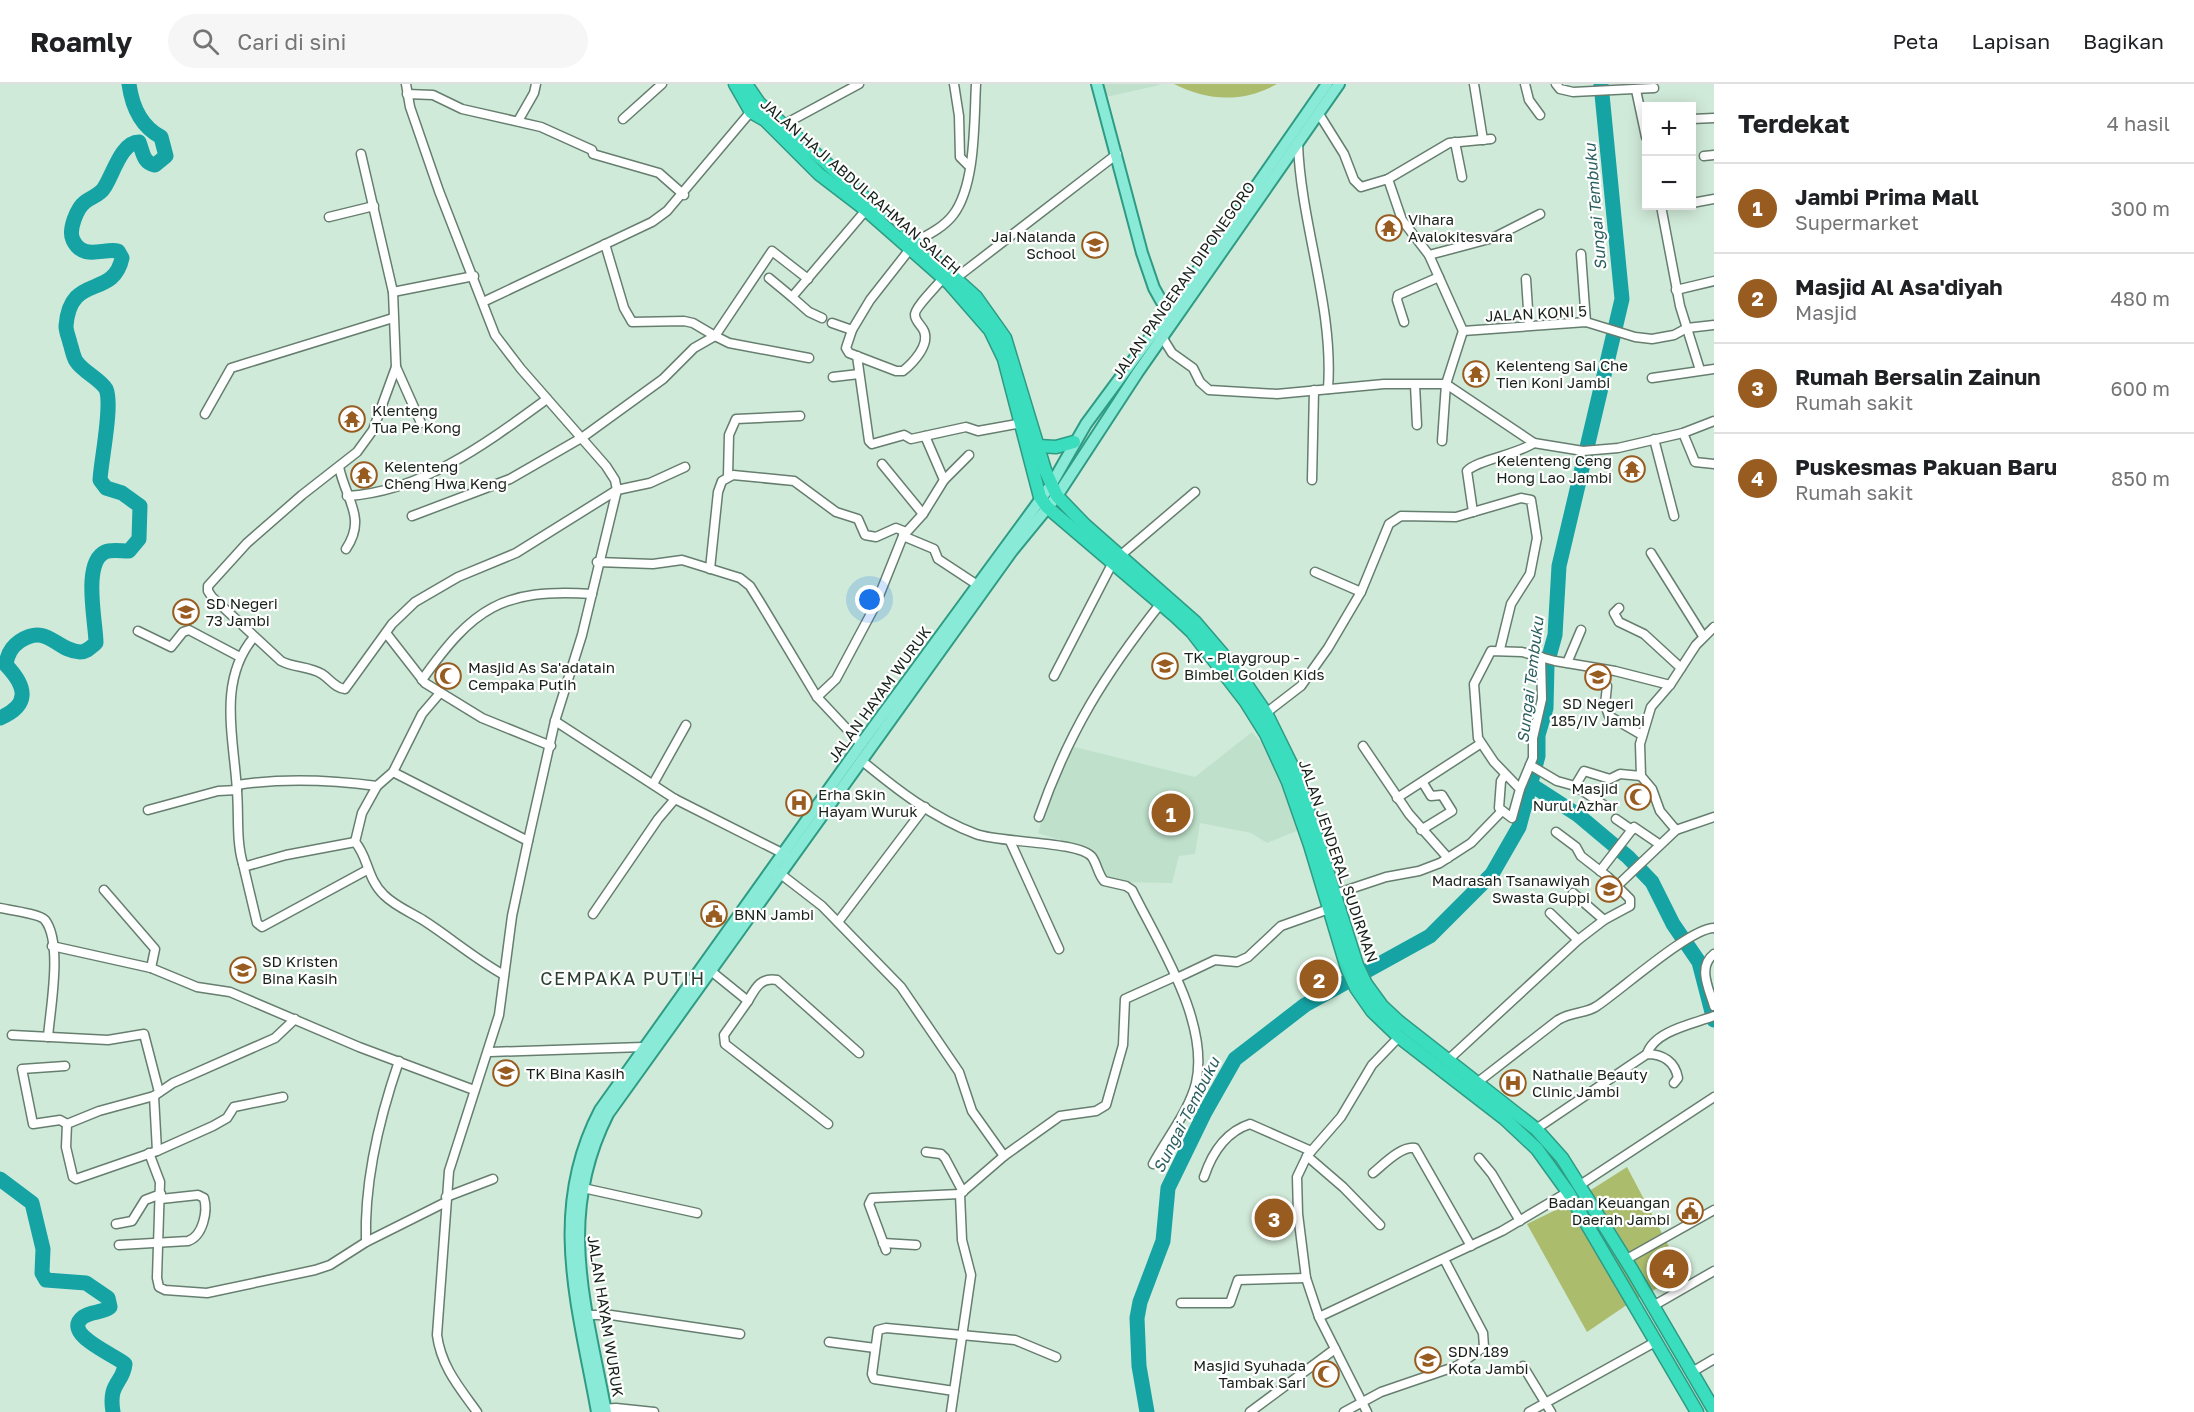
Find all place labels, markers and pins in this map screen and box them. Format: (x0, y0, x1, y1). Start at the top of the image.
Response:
place label: Vihara Avalokitesvara (1408, 210, 1513, 245)
temple icon: Vihara Avalokitesvara (1374, 213, 1404, 243)
place label: Jai Nalanda School (991, 227, 1076, 262)
school or university icon: Jai Nalanda School (1080, 230, 1110, 260)
place label: Kelenteng Sai Che Tien Koni Jambi (1496, 356, 1628, 391)
temple icon: Kelenteng Sai Che Tien Koni Jambi (1461, 359, 1491, 389)
place label: Klenteng Tua Pe Kong (372, 401, 461, 436)
temple icon: Klenteng Tua Pe Kong (337, 404, 367, 434)
place label: Kelenteng Ceng Hong Lao Jambi (1496, 451, 1612, 486)
temple icon: Kelenteng Ceng Hong Lao Jambi (1617, 454, 1647, 484)
place label: Kelenteng Cheng Hwa Keng (384, 457, 507, 492)
temple icon: Kelenteng Cheng Hwa Keng (349, 460, 379, 490)
place label: SD Negeri 73 Jambi (206, 594, 278, 629)
school or university icon: SD Negeri 73 Jambi (171, 597, 201, 627)
place label: TK - Playgroup - Bimbel Golden Kids (1184, 648, 1325, 683)
school or university icon: TK - Playgroup - Bimbel Golden Kids (1150, 651, 1180, 681)
place label: Masjid As Sa'adatain Cempaka Putih (468, 658, 615, 693)
mosque icon: Masjid As Sa'adatain Cempaka Putih (433, 661, 463, 691)
school or university icon: SD Negeri 185/IV Jambi (1583, 662, 1613, 692)
place label: SD Negeri 185/IV Jambi (1551, 694, 1645, 729)
place label: Masjid Nurul Azhar (1533, 779, 1618, 814)
mosque icon: Masjid Nurul Azhar (1623, 782, 1653, 812)
place label: Erha Skin Hayam Wuruk (818, 785, 918, 820)
hospital icon: Erha Skin Hayam Wuruk (784, 788, 814, 818)
pin: 1 (1152, 790, 1190, 836)
place label: Madrasah Tsanawiyah Swasta Guppi (1432, 871, 1590, 906)
school or university icon: Madrasah Tsanawiyah Swasta Guppi (1594, 874, 1624, 904)
public building icon: BNN Jambi (699, 899, 729, 929)
place label: BNN Jambi (734, 905, 814, 923)
place label: SD Kristen Bina Kasih (262, 952, 338, 987)
school or university icon: SD Kristen Bina Kasih (228, 955, 258, 985)
pin: 2 (1300, 956, 1338, 1002)
school or university icon: TK Bina Kasih (491, 1058, 521, 1088)
place label: TK Bina Kasih (526, 1064, 625, 1082)
place label: Nathalie Beauty Clinic Jambi (1532, 1065, 1648, 1100)
hospital icon: Nathalie Beauty Clinic Jambi (1498, 1068, 1528, 1098)
place label: Badan Keuangan Daerah Jambi (1548, 1193, 1670, 1228)
pin: 3 (1254, 1196, 1294, 1240)
public building icon: Badan Keuangan Daerah Jambi (1675, 1196, 1705, 1226)
pin: 4 (1650, 1246, 1688, 1292)
place label: SDN 189 Kota Jambi (1448, 1342, 1529, 1377)
school or university icon: SDN 189 Kota Jambi (1413, 1345, 1443, 1375)
place label: Masjid Syuhada Tambak Sari (1193, 1356, 1306, 1391)
mosque icon: Masjid Syuhada Tambak Sari (1311, 1359, 1341, 1389)

